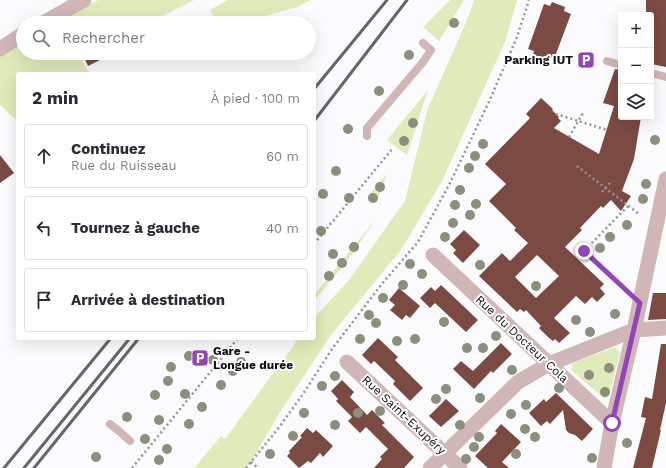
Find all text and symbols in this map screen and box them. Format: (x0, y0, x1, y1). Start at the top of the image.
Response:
map controls (618, 12, 654, 120)
button: + (618, 12, 654, 48)
search box (16, 16, 316, 60)
icon: search (30, 27, 52, 49)
text: Rechercher (62, 29, 145, 47)
button: − (618, 48, 654, 84)
parking icon: Parking IUT (576, 50, 596, 70)
place label: Parking IUT (504, 53, 573, 67)
button: layers (618, 84, 654, 120)
text: 2 min (32, 88, 78, 108)
text: À pied · 100 m (211, 91, 300, 106)
text: Continuez (71, 140, 145, 158)
icon: ahead (33, 145, 55, 167)
text: 60 m (266, 149, 299, 164)
text: Rue du Ruisseau (71, 158, 177, 173)
icon: left (33, 217, 55, 239)
text: Tournez à gauche (71, 219, 200, 237)
text: 40 m (266, 221, 299, 236)
route end (575, 242, 593, 260)
icon: arrive (33, 289, 55, 311)
text: Arrivée à destination (71, 291, 225, 309)
street label: Rue du Docteur Cola (473, 292, 571, 386)
place label: Gare - Longue durée (213, 344, 293, 372)
parking icon: Gare - Longue durée (190, 348, 210, 368)
street label: Rue Saint-Exupéry (359, 373, 449, 458)
route start (603, 414, 621, 432)

